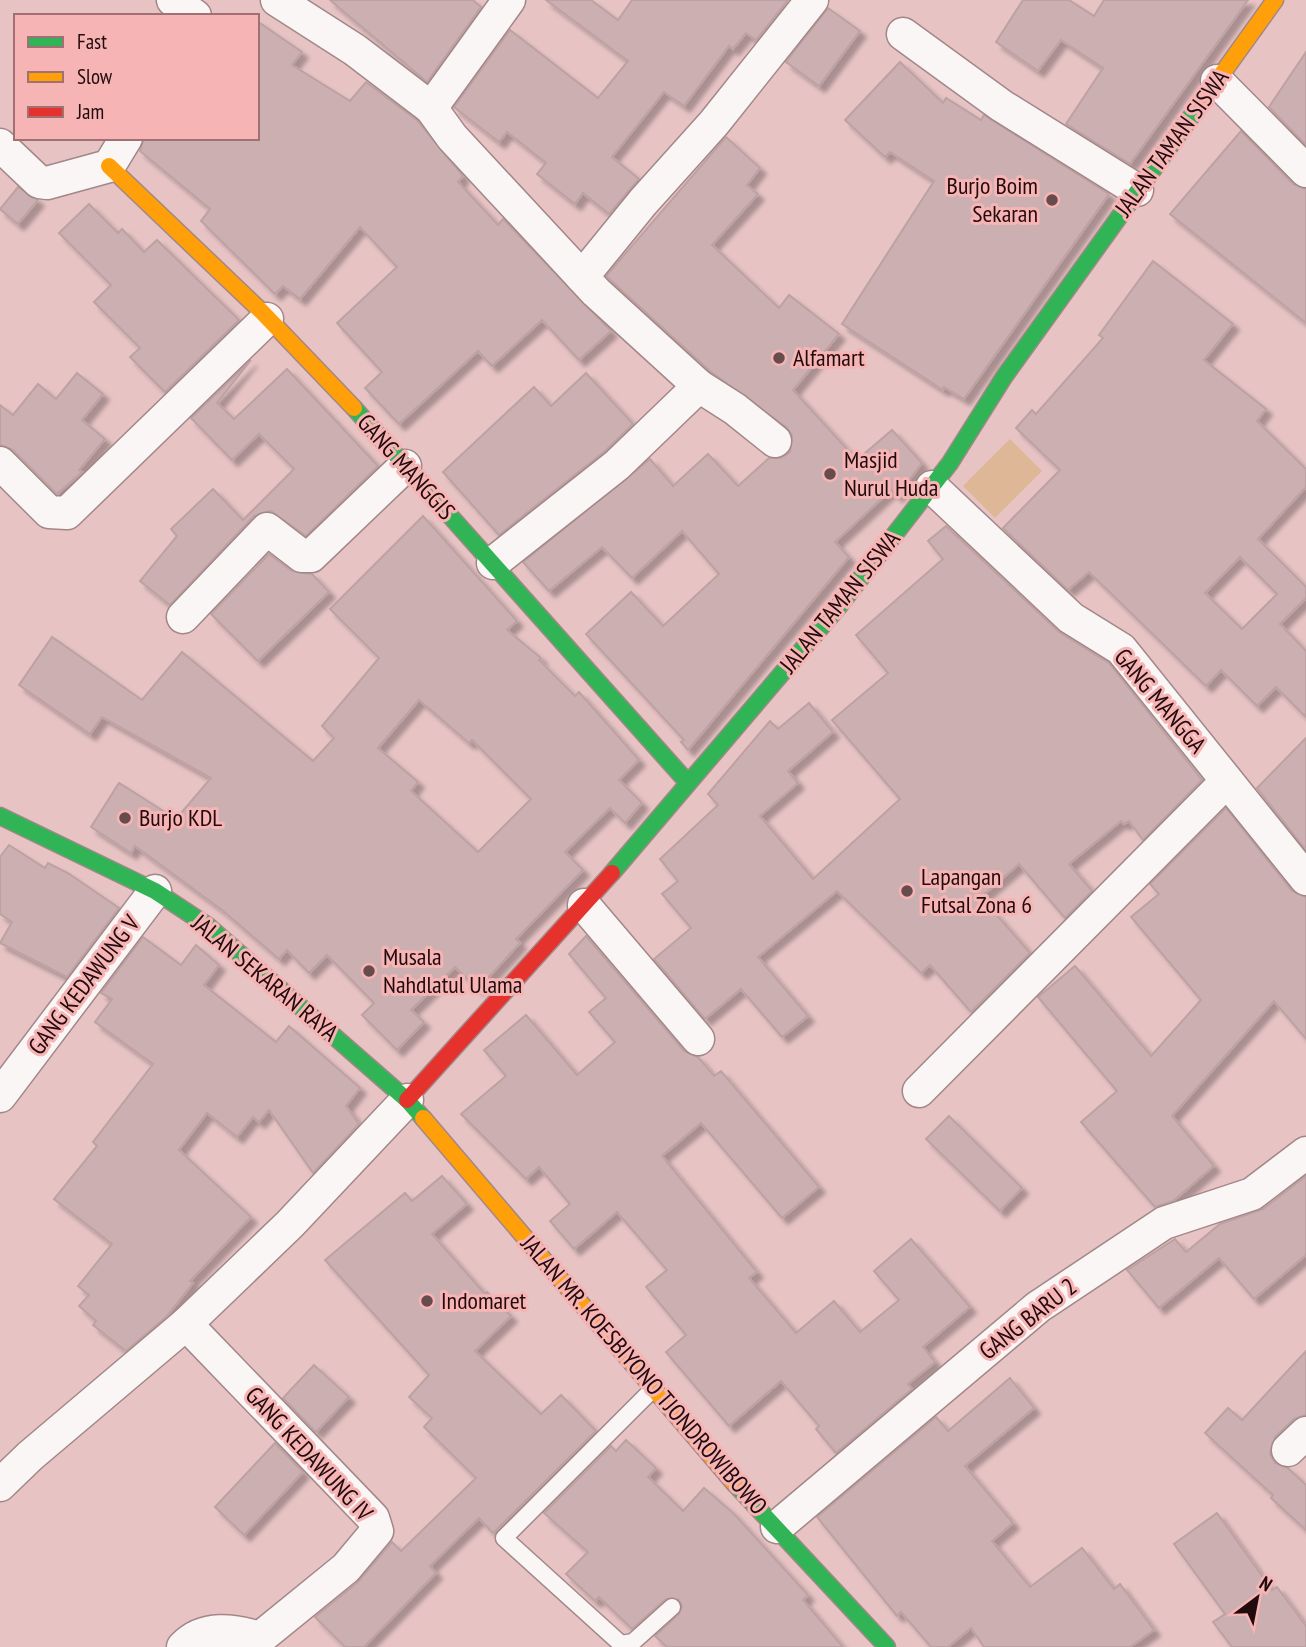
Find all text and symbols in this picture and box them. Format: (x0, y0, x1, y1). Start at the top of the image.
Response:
legend (14, 14, 259, 140)
text: Fast (77, 28, 107, 55)
text: Slow (77, 63, 113, 90)
street label: JALAN TAMAN SISWA (1107, 63, 1236, 223)
text: Jam (76, 98, 104, 125)
place label: Burjo Boim Sekaran (947, 170, 1038, 229)
marker: Burjo Boim Sekaran (1044, 192, 1060, 208)
place label: Alfamart (793, 342, 865, 373)
marker: Alfamart (771, 350, 787, 366)
street label: GANG MANGGIS (351, 407, 462, 526)
place label: Masjid Nurul Huda (844, 444, 938, 503)
marker: Masjid Nurul Huda (822, 466, 838, 482)
street label: JALAN TAMAN SISWA (772, 524, 907, 680)
street label: GANG MANGGA (1108, 642, 1214, 760)
place label: Burjo KDL (139, 802, 222, 833)
marker: Burjo KDL (117, 810, 133, 826)
place label: Lapangan Futsal Zona 6 (921, 861, 1032, 920)
marker: Lapangan Futsal Zona 6 (899, 883, 915, 899)
street label: JALAN SEKARAN RAYA (185, 907, 345, 1048)
street label: GANG KEDAWUNG V (21, 908, 147, 1061)
place label: Musala Nahdlatul Ulama (383, 941, 522, 1000)
marker: Musala Nahdlatul Ulama (361, 963, 377, 979)
street label: JALAN MR. KOESBIYONO TJONDROWIBOWO (514, 1228, 774, 1521)
street label: GANG BARU 2 (973, 1271, 1083, 1366)
place label: Indomaret (441, 1285, 527, 1316)
marker: Indomaret (419, 1293, 435, 1309)
street label: GANG KEDAWUNG IV (239, 1380, 380, 1528)
north arrow (1222, 1563, 1292, 1633)
text: N (1255, 1571, 1277, 1596)

